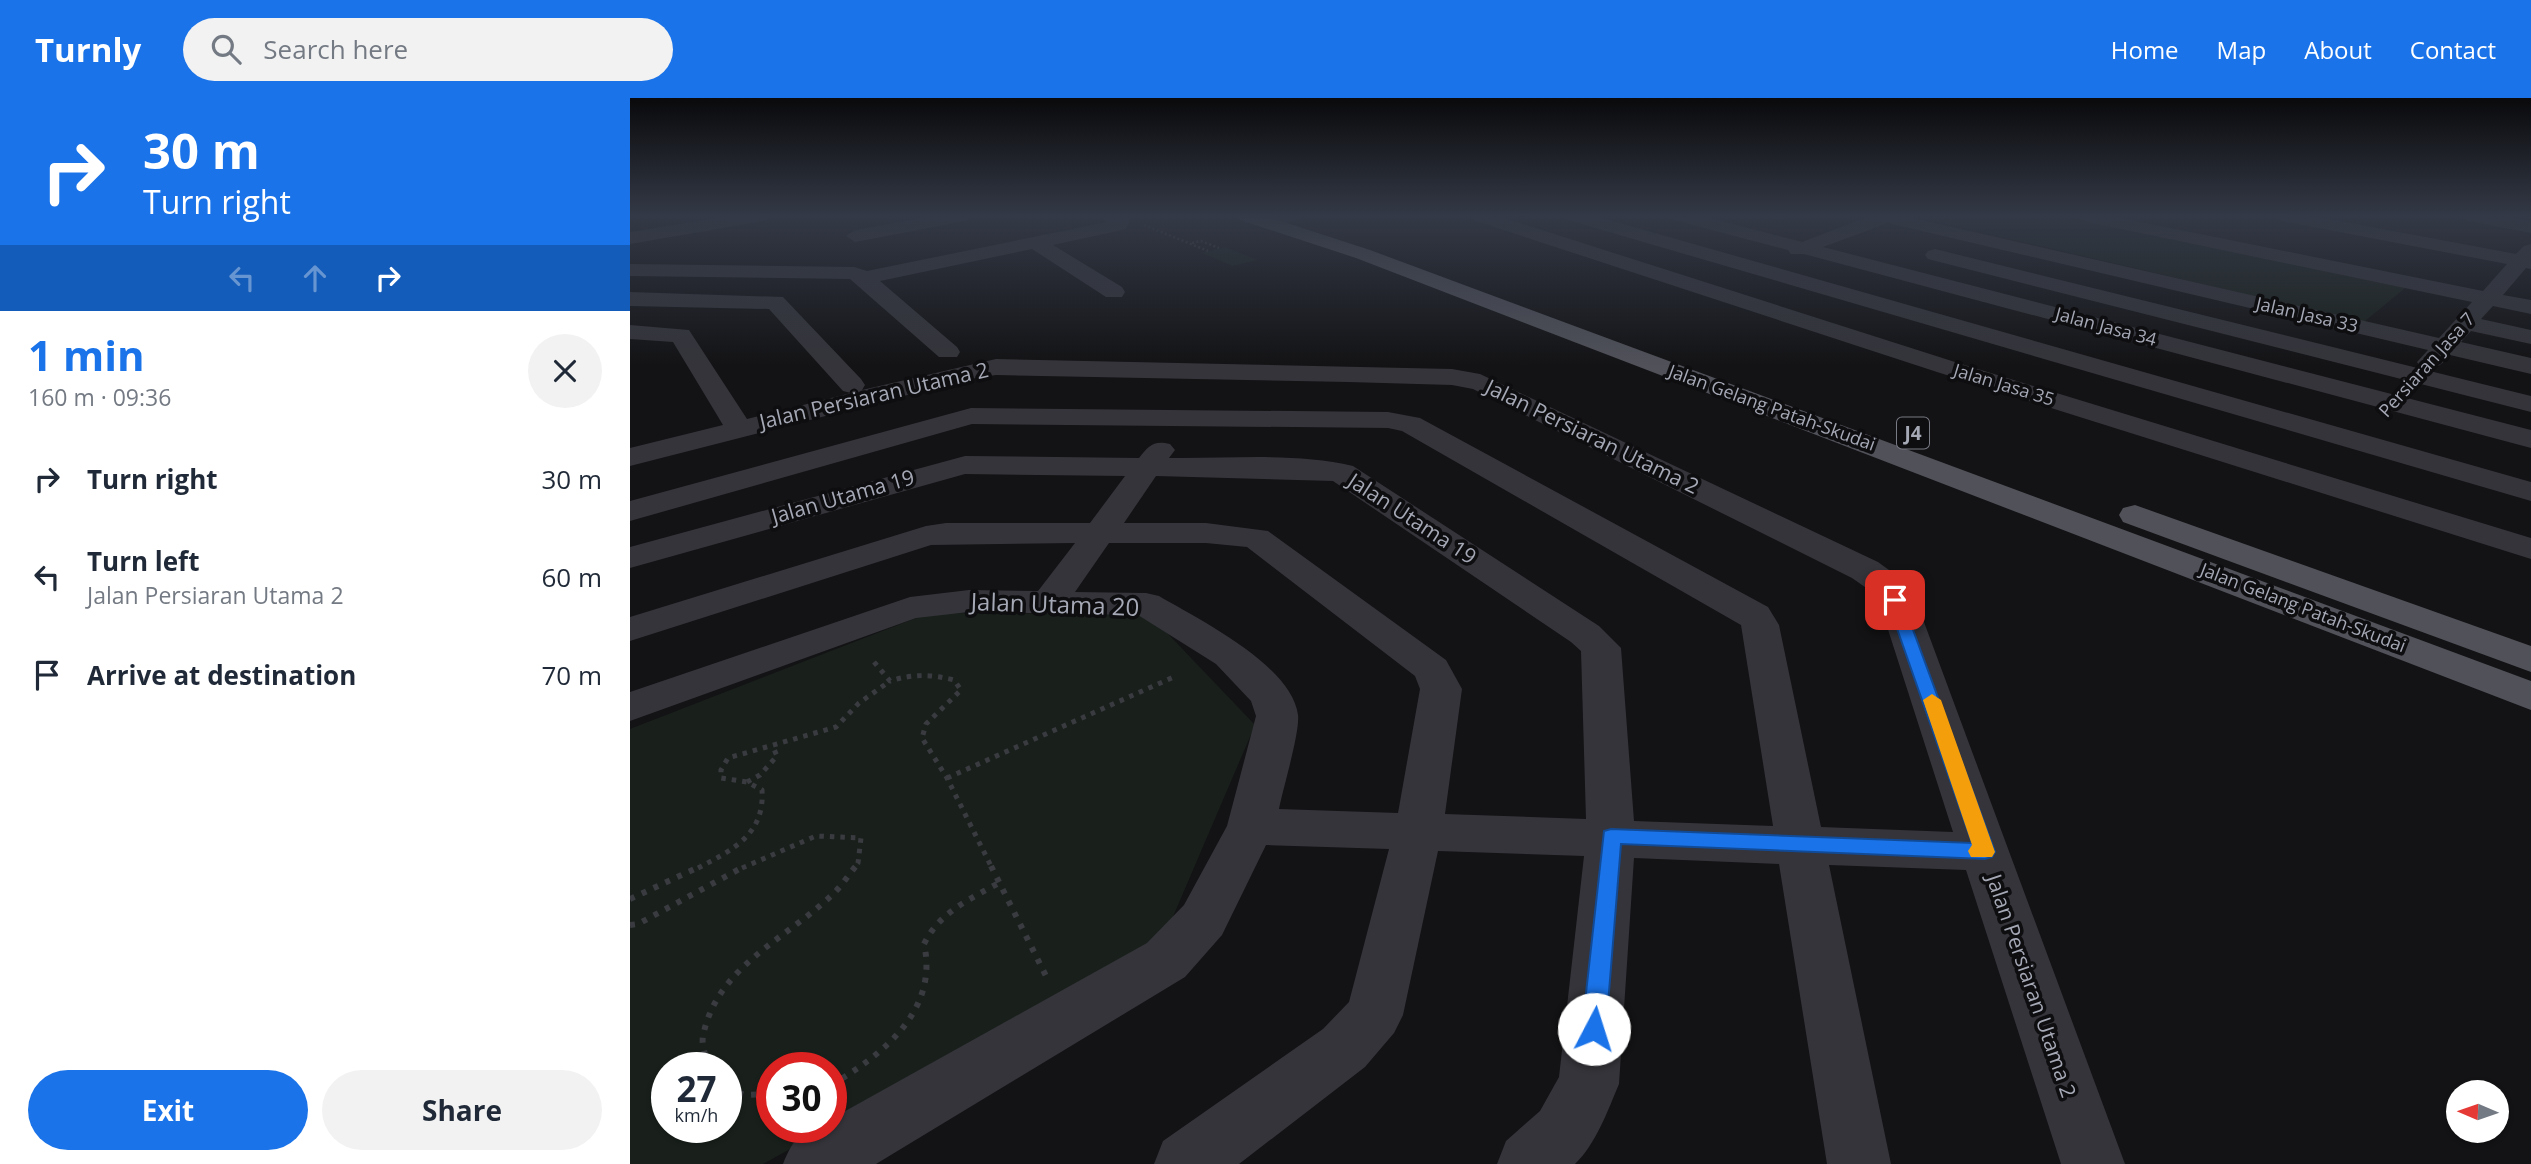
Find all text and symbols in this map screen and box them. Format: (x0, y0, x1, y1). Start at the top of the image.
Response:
search box (183, 18, 673, 81)
text: Turnly (35, 27, 141, 72)
icon: search (207, 30, 245, 68)
text: Search here (263, 31, 408, 67)
text: Home (2111, 33, 2179, 66)
text: Map (2217, 33, 2266, 66)
text: About (2304, 33, 2372, 66)
text: Contact (2410, 33, 2496, 66)
text: 30 m (143, 117, 260, 183)
icon: right (28, 126, 119, 217)
text: Turn right (143, 180, 291, 223)
icon: left (223, 259, 261, 297)
icon: ahead (296, 259, 334, 297)
icon: right (369, 259, 407, 297)
street label: Jalan Jasa 33 (2252, 290, 2360, 337)
street label: Jalan Jasa 34 (2051, 300, 2159, 351)
street label: Persiaran Jasa 7 (2373, 307, 2480, 422)
text: 1 min (28, 326, 145, 383)
button: close (528, 334, 602, 408)
street label: Jalan Persiaran Utama 2 (755, 355, 991, 435)
street label: Jalan Jasa 35 (1949, 357, 2057, 411)
street label: Jalan Gelang Patah-Skudai (1664, 358, 1879, 456)
street label: Jalan Persiaran Utama 2 (1479, 371, 1704, 500)
text: 160 m · 09:36 (28, 381, 171, 413)
road number: J4 (1897, 418, 1929, 448)
icon: right (28, 460, 66, 498)
text: Turn right (87, 461, 218, 497)
text: 30 m (541, 461, 602, 497)
street label: Jalan Utama 19 (766, 462, 918, 530)
street label: Jalan Utama 19 (1341, 465, 1482, 570)
text: Turn left (87, 543, 199, 579)
street label: Jalan Gelang Patah-Skudai (2195, 556, 2410, 657)
icon: left (28, 558, 66, 596)
text: 60 m (541, 559, 602, 595)
pin (1865, 570, 1925, 630)
text: Jalan Persiaran Utama 2 (87, 579, 344, 611)
icon: arrive (1876, 581, 1914, 619)
street label: Jalan Utama 20 (968, 584, 1140, 623)
icon: arrive (28, 656, 66, 694)
text: Arrive at destination (87, 657, 356, 693)
text: 70 m (541, 657, 602, 693)
street label: Jalan Persiaran Utama 2 (1980, 868, 2083, 1101)
position arrow (1557, 992, 1631, 1066)
speed limit sign: 30 (756, 1052, 847, 1143)
text: 27 (676, 1065, 717, 1112)
button: Exit (28, 1070, 308, 1150)
button: Share (322, 1070, 602, 1150)
north arrow (2446, 1080, 2510, 1143)
map controls (2446, 1080, 2509, 1143)
text: km/h (675, 1103, 718, 1127)

